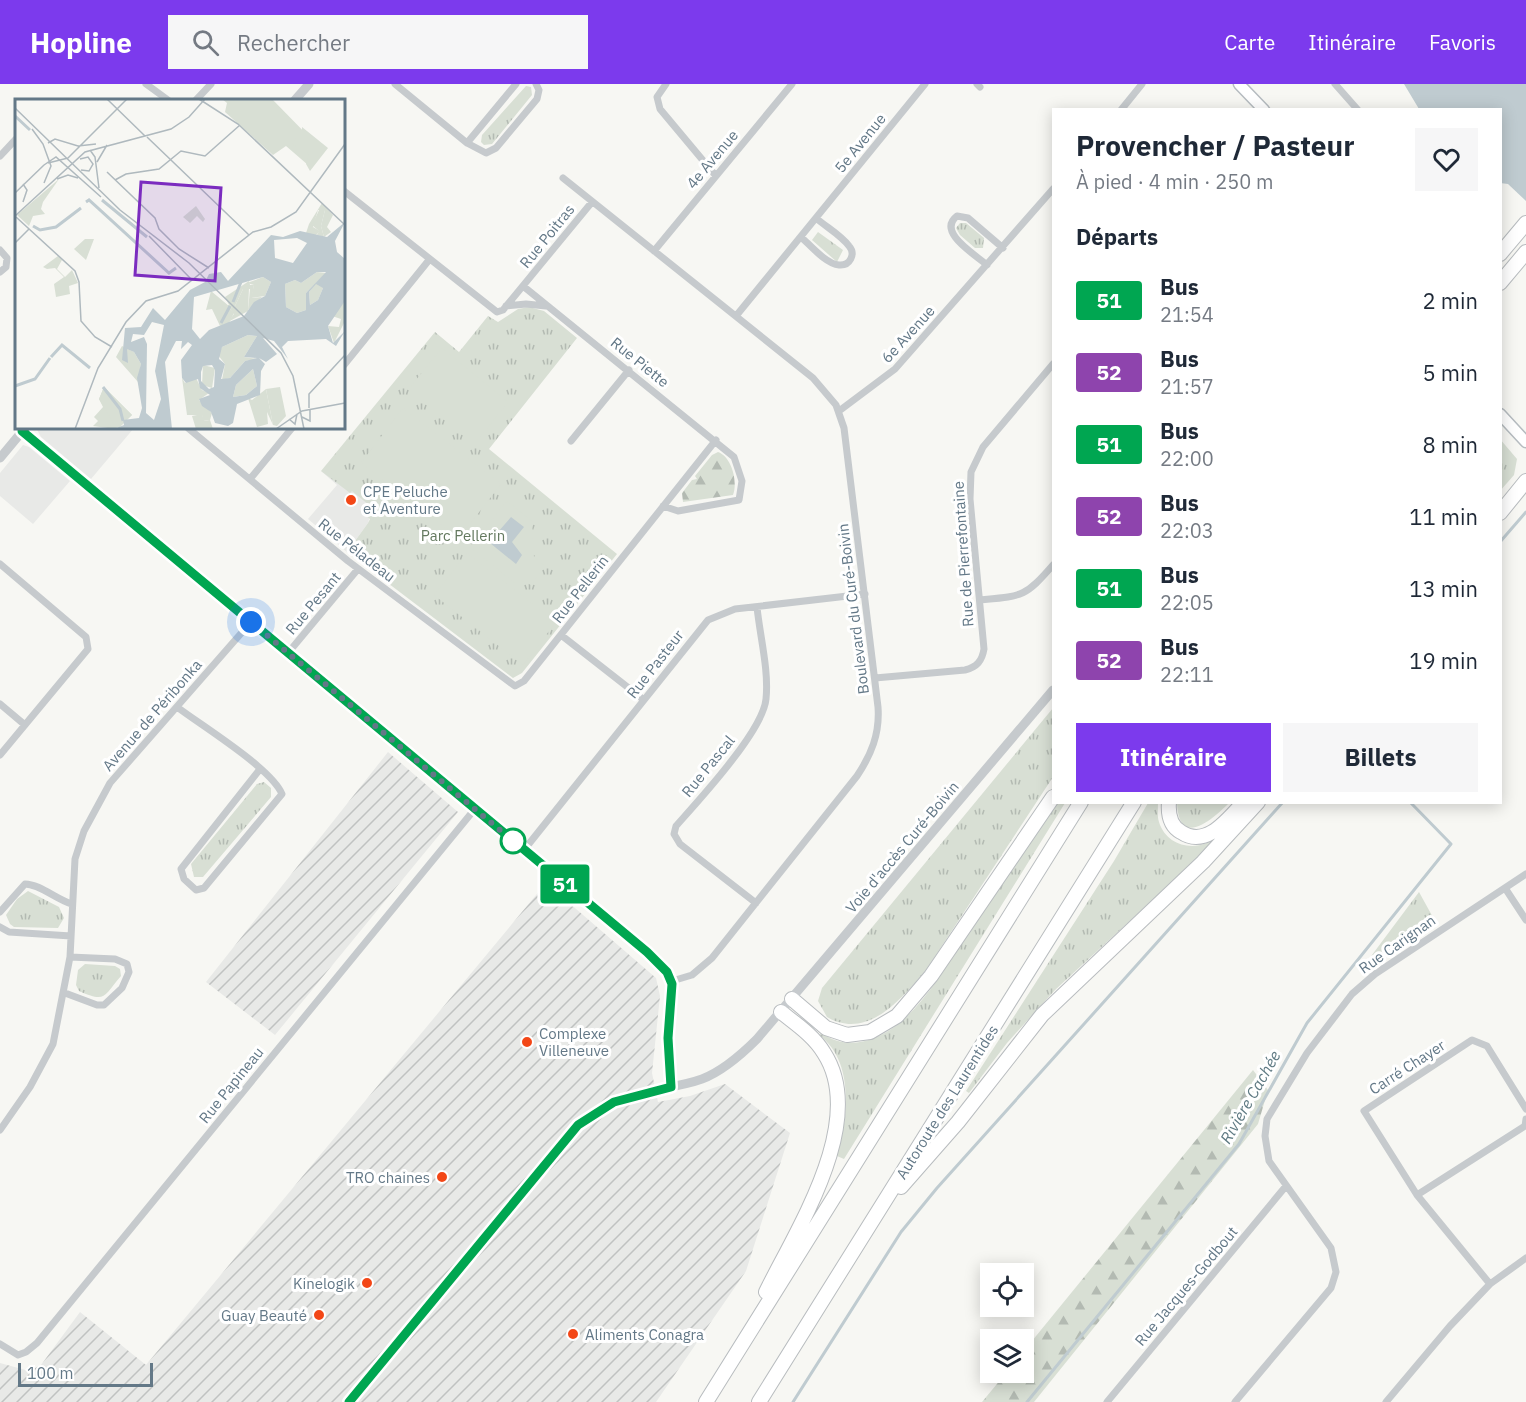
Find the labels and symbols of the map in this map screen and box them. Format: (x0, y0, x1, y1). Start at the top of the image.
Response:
inset map (15, 99, 345, 429)
street label: 5e Avenue (830, 109, 890, 177)
street label: 4e Avenue (682, 126, 742, 192)
street label: Rue Poitras (515, 200, 579, 272)
street label: 6e Avenue (877, 301, 939, 367)
street label: Rue Piette (607, 333, 673, 391)
street label: Rue de Pierrefontaine (948, 480, 978, 628)
place label: CPE Peluche et Aventure (363, 482, 448, 518)
marker: CPE Peluche et Aventure (344, 493, 358, 507)
street label: Rue Péladeau (315, 514, 399, 586)
street label: Boulevard du Curé-Boivin (833, 523, 873, 695)
park label: Parc Pellerin (421, 526, 505, 545)
street label: Rue Pellerin (548, 551, 612, 627)
street label: Rue Pesant (281, 568, 345, 638)
your location (236, 607, 266, 637)
street label: Rue Pasteur (622, 626, 688, 702)
street label: Avenue de Péribonka (98, 655, 206, 775)
street label: Rue Pascal (677, 731, 739, 801)
street label: Voie d'accès Curé-Boivin (841, 777, 963, 917)
unlabelled marker (500, 828, 526, 854)
line badge: 51 (538, 864, 592, 904)
street label: Rue Carignan (1355, 911, 1439, 977)
street label: Autoroute des Laurentides (892, 1021, 1002, 1183)
place label: Complexe Villeneuve (539, 1024, 609, 1060)
marker: Complexe Villeneuve (520, 1035, 534, 1049)
street label: Carré Chayer (1365, 1035, 1449, 1099)
street label: Rue Papineau (194, 1043, 268, 1127)
water label: Rivière Cachée (1215, 1047, 1285, 1147)
place label: TRO chaines (346, 1168, 430, 1187)
marker: TRO chaines (435, 1170, 449, 1184)
street label: Rue Jacques-Godbout (1130, 1222, 1242, 1350)
place label: Kinelogik (293, 1274, 355, 1293)
marker: Kinelogik (360, 1276, 374, 1290)
place label: Guay Beauté (221, 1306, 307, 1325)
marker: Guay Beauté (312, 1308, 326, 1322)
place label: Aliments Conagra (585, 1325, 704, 1344)
marker: Aliments Conagra (566, 1327, 580, 1341)
scale bar (18, 1360, 153, 1388)

